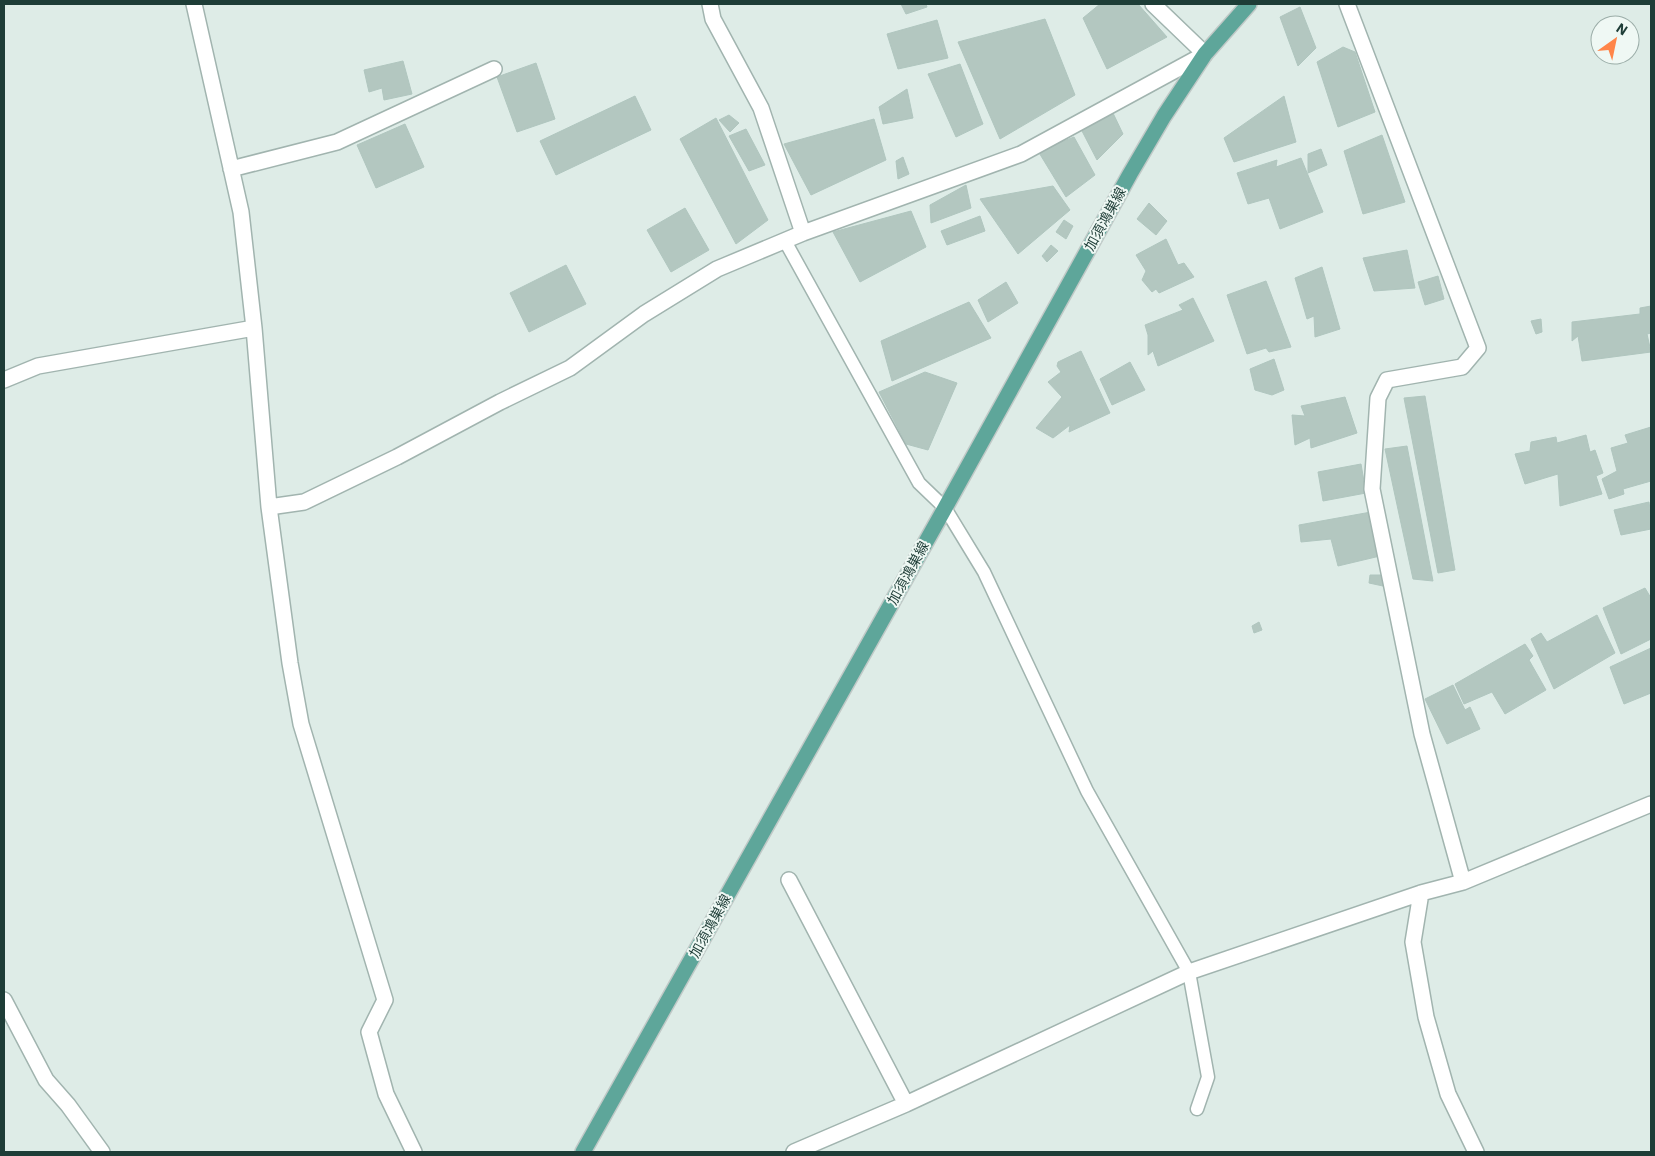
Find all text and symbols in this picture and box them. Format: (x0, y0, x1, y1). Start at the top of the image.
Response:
north arrow (1590, 15, 1640, 65)
text: N (1613, 19, 1631, 39)
street label: 加須鴻巣線 (1080, 184, 1130, 254)
street label: 加須鴻巣線 (883, 538, 933, 608)
street label: 加須鴻巣線 (685, 891, 735, 961)

